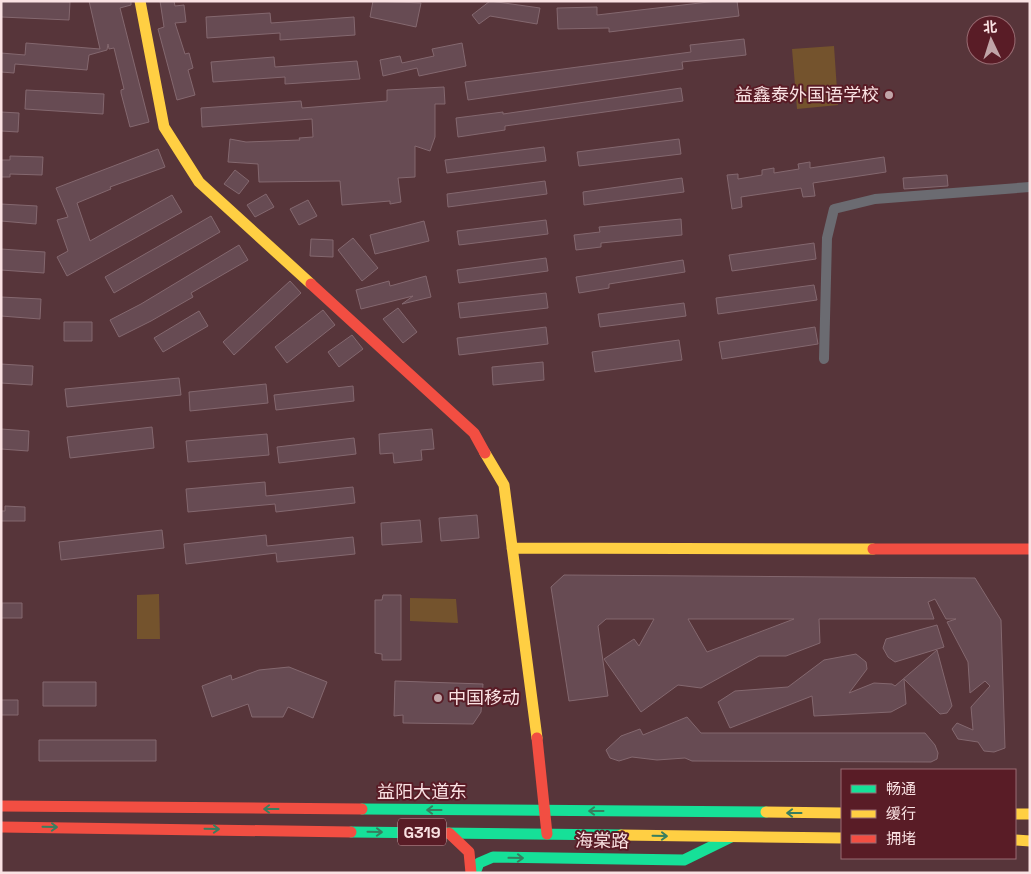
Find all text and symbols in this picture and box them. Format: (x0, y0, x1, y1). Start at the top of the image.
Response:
north arrow (966, 15, 1016, 65)
text: 北 (982, 18, 998, 36)
place label: 益鑫泰外国语学校 (735, 83, 879, 106)
marker: 益鑫泰外国语学校 (883, 89, 895, 101)
place label: 中国移动 (448, 686, 520, 709)
marker: 中国移动 (432, 692, 444, 704)
legend (841, 769, 1016, 859)
text: 畅通 (886, 779, 916, 798)
street label: 益阳大道东 (377, 780, 467, 803)
one-way arrow (263, 804, 280, 814)
text: 缓行 (886, 804, 916, 823)
one-way arrow (426, 805, 442, 815)
one-way arrow (588, 806, 604, 816)
one-way arrow (786, 808, 802, 818)
road number: G319 (398, 819, 446, 846)
one-way arrow (42, 822, 58, 832)
one-way arrow (204, 825, 220, 834)
one-way arrow (366, 827, 383, 837)
street label: 海棠路 (575, 829, 629, 852)
text: 拥堵 (886, 829, 916, 848)
one-way arrow (652, 831, 668, 841)
one-way arrow (508, 853, 524, 862)

